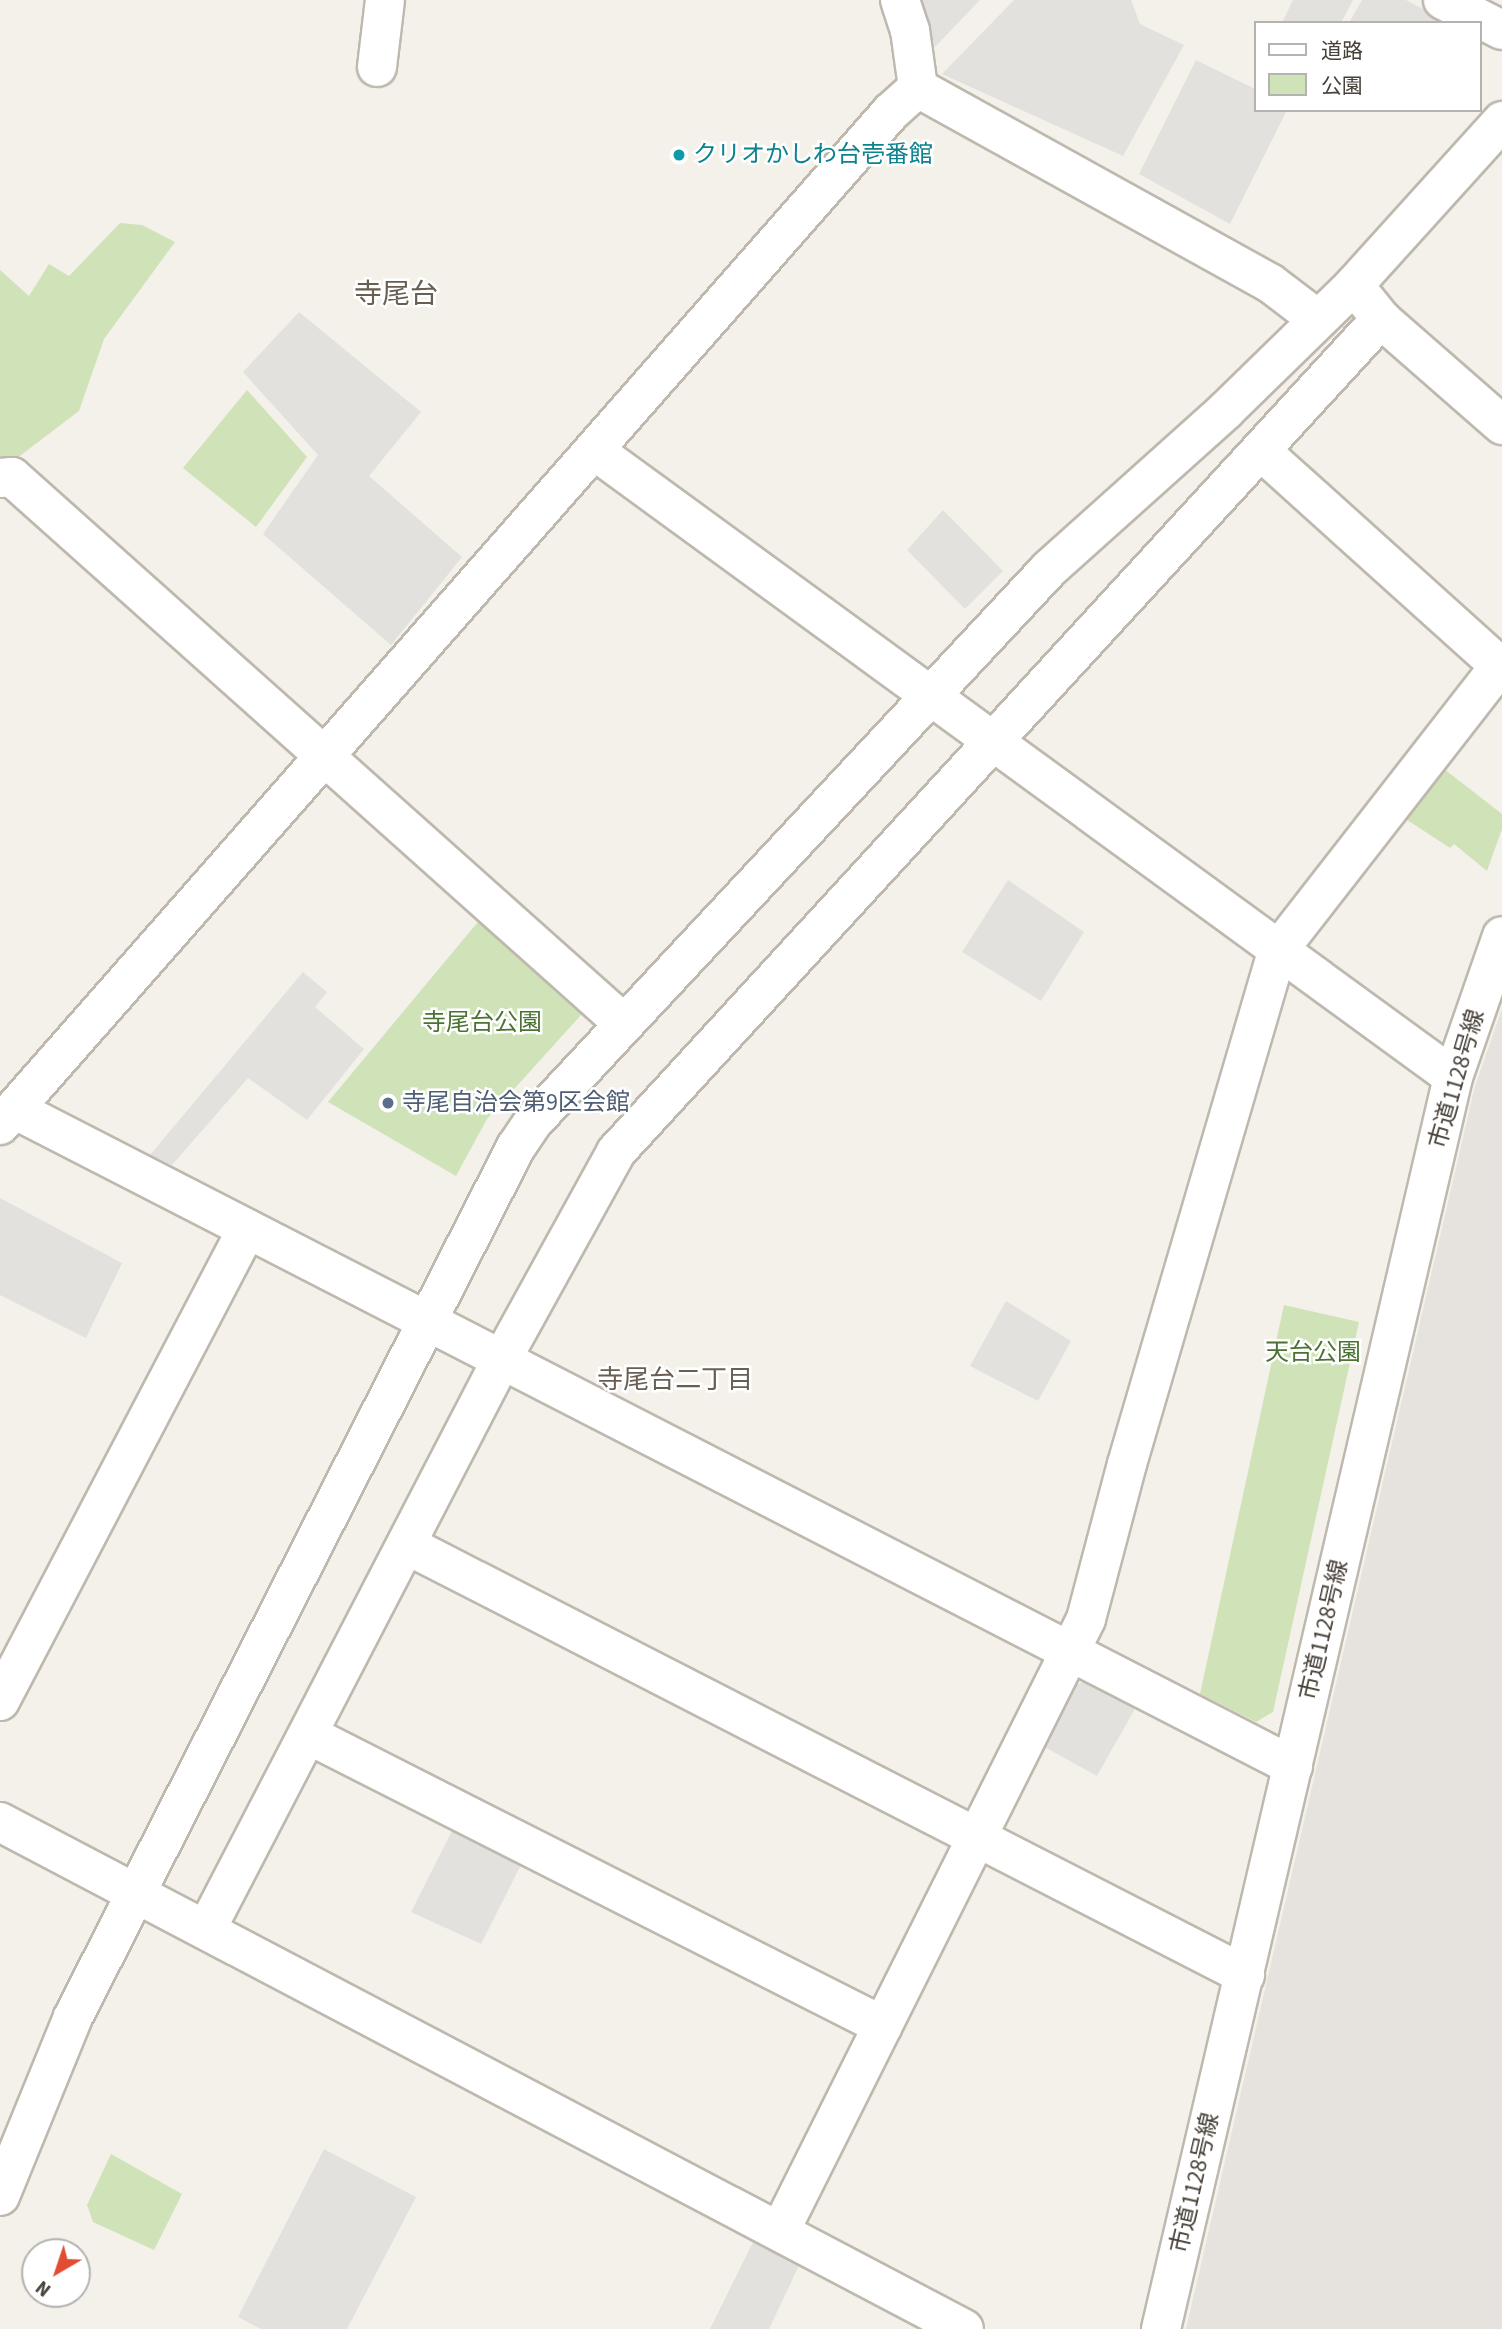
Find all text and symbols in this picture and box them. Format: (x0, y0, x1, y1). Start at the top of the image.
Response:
legend (1254, 21, 1481, 112)
text: 道路 (1321, 36, 1363, 66)
text: 公園 (1321, 71, 1363, 101)
place label: クリオかしわ台壱番館 (693, 141, 933, 169)
marker: クリオかしわ台壱番館 (671, 147, 687, 163)
district label: 寺尾台 (354, 277, 438, 311)
street label: 市道1128号線 (1423, 1006, 1491, 1152)
park label: 寺尾台公園 (422, 1009, 542, 1037)
place label: 寺尾自治会第9区会館 (402, 1089, 630, 1117)
marker: 寺尾自治会第9区会館 (380, 1095, 396, 1111)
park label: 天台公園 (1265, 1339, 1361, 1367)
district label: 寺尾台二丁目 (597, 1364, 753, 1396)
street label: 市道1128号線 (1294, 1557, 1354, 1703)
street label: 市道1128号線 (1165, 2110, 1225, 2256)
north arrow (21, 2238, 91, 2308)
text: N (30, 2274, 57, 2303)

